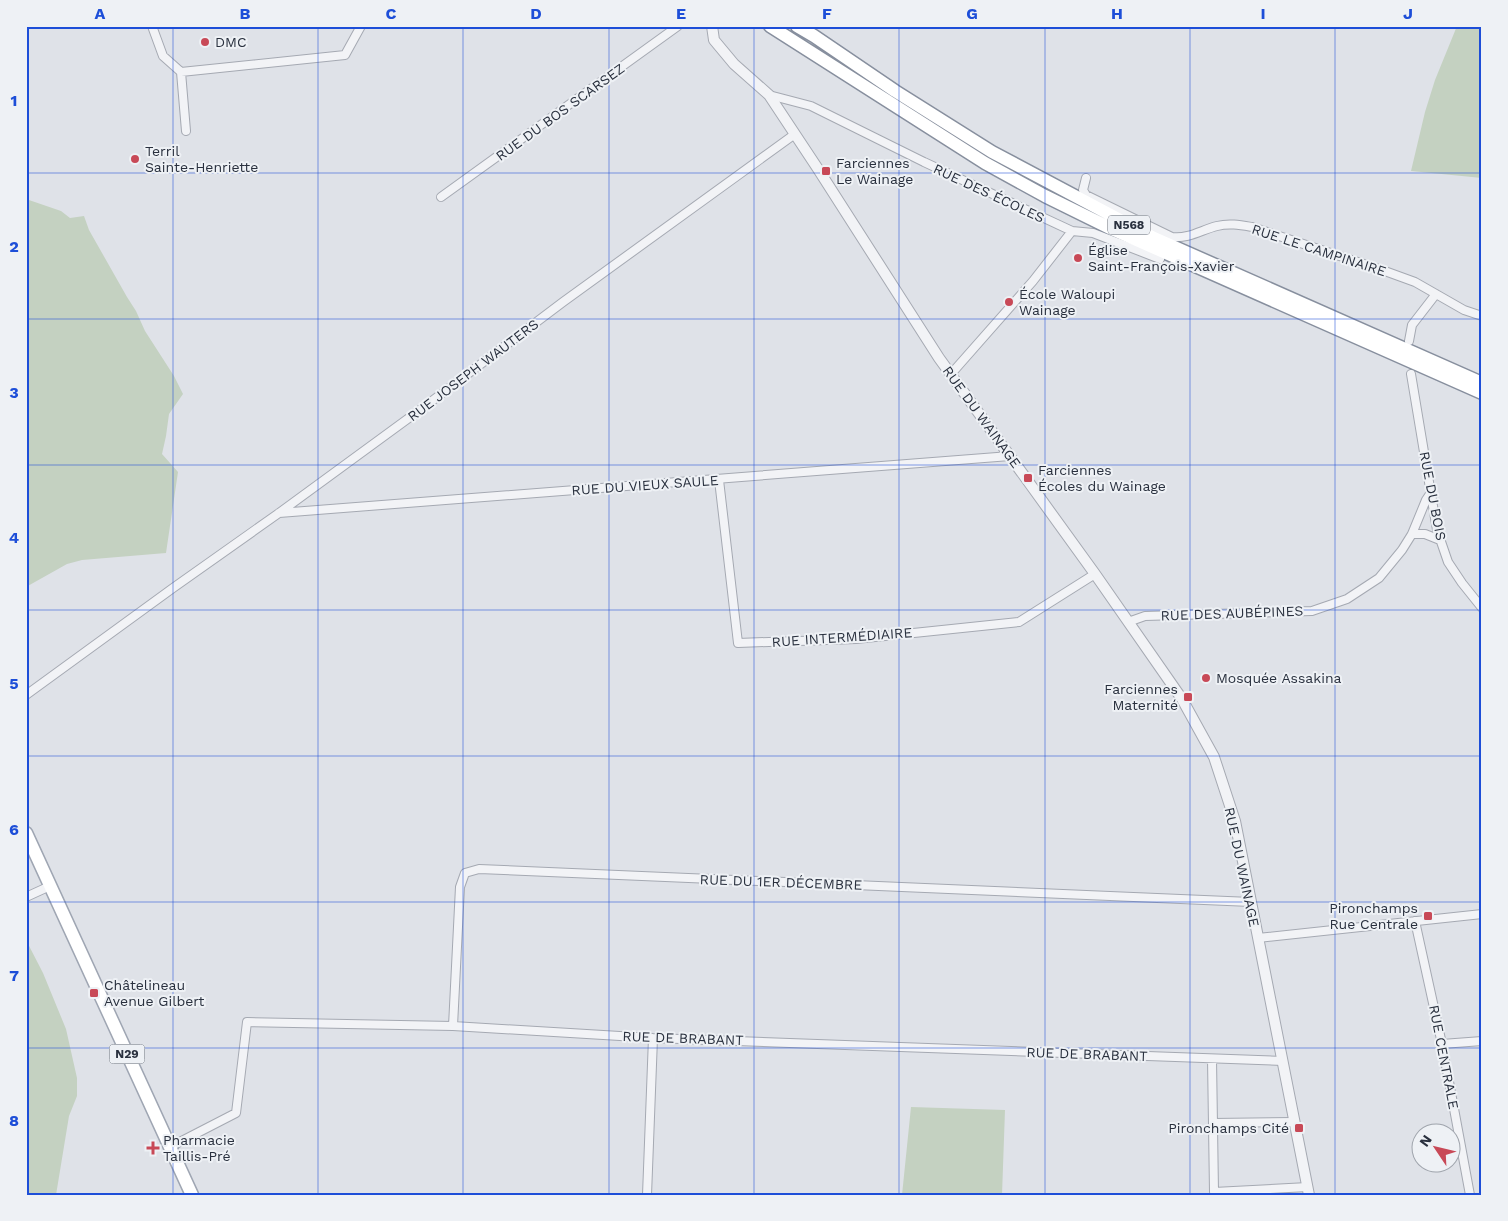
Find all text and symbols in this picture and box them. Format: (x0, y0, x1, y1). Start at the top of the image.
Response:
text: A (95, 4, 106, 23)
text: B (240, 4, 251, 23)
text: C (386, 4, 397, 23)
text: D (530, 4, 542, 23)
text: E (676, 4, 686, 23)
text: F (822, 4, 832, 23)
text: G (966, 4, 978, 23)
text: H (1111, 4, 1123, 23)
text: I (1260, 4, 1266, 23)
text: J (1403, 4, 1413, 23)
place label: DMC (215, 34, 247, 50)
marker: DMC (199, 36, 211, 48)
street label: RUE DU BOS SCARSEZ (493, 60, 628, 164)
text: 1 (11, 91, 17, 110)
place label: Terril Sainte-Henriette (145, 143, 258, 175)
marker: Terril Sainte-Henriette (129, 153, 141, 165)
place label: Farciennes Le Wainage (836, 155, 913, 187)
street label: RUE DES ÉCOLES (931, 160, 1047, 226)
marker: Farciennes Le Wainage (820, 165, 832, 177)
road number: N568 (1108, 216, 1150, 234)
street label: RUE LE CAMPINAIRE (1250, 221, 1388, 279)
text: 2 (9, 237, 19, 256)
place label: Église Saint-François-Xavier (1088, 242, 1235, 274)
marker: Église Saint-François-Xavier (1072, 252, 1084, 264)
place label: École Waloupi Wainage (1019, 286, 1115, 318)
marker: École Waloupi Wainage (1003, 296, 1015, 308)
street label: RUE JOSEPH WAUTERS (404, 316, 542, 424)
street label: RUE DU WAINAGE (940, 363, 1024, 471)
text: 3 (9, 383, 19, 402)
street label: RUE DU BOIS (1417, 450, 1449, 542)
place label: Farciennes Écoles du Wainage (1038, 462, 1166, 494)
street label: RUE DU VIEUX SAULE (571, 472, 719, 498)
marker: Farciennes Écoles du Wainage (1022, 472, 1034, 484)
text: 4 (9, 528, 19, 547)
street label: RUE DES AUBÉPINES (1160, 603, 1304, 623)
street label: RUE INTERMÉDIAIRE (771, 624, 913, 650)
place label: Mosquée Assakina (1216, 670, 1342, 686)
marker: Mosquée Assakina (1200, 672, 1212, 684)
text: 5 (9, 674, 19, 693)
place label: Farciennes Maternité (1104, 681, 1178, 713)
marker: Farciennes Maternité (1182, 691, 1194, 703)
street label: RUE DU WAINAGE (1221, 806, 1263, 928)
text: 6 (9, 820, 19, 839)
street label: RUE DU 1ER DÉCEMBRE (699, 871, 863, 893)
place label: Pironchamps Rue Centrale (1329, 900, 1418, 932)
marker: Pironchamps Rue Centrale (1422, 910, 1434, 922)
text: 7 (9, 966, 19, 985)
place label: Châtelineau Avenue Gilbert (104, 977, 205, 1009)
marker: Châtelineau Avenue Gilbert (88, 987, 100, 999)
street label: RUE CENTRALE (1426, 1003, 1462, 1111)
street label: RUE DE BRABANT (622, 1028, 744, 1048)
road number: N29 (110, 1044, 144, 1064)
street label: RUE DE BRABANT (1026, 1044, 1148, 1064)
text: 8 (9, 1111, 19, 1130)
place label: Pironchamps Cité (1168, 1120, 1289, 1136)
marker: Pironchamps Cité (1293, 1122, 1305, 1134)
north arrow (1410, 1124, 1460, 1174)
place label: Pharmacie Taillis-Pré (163, 1132, 235, 1164)
text: N (1416, 1132, 1435, 1149)
marker: Pharmacie Taillis-Pré (147, 1142, 159, 1154)

